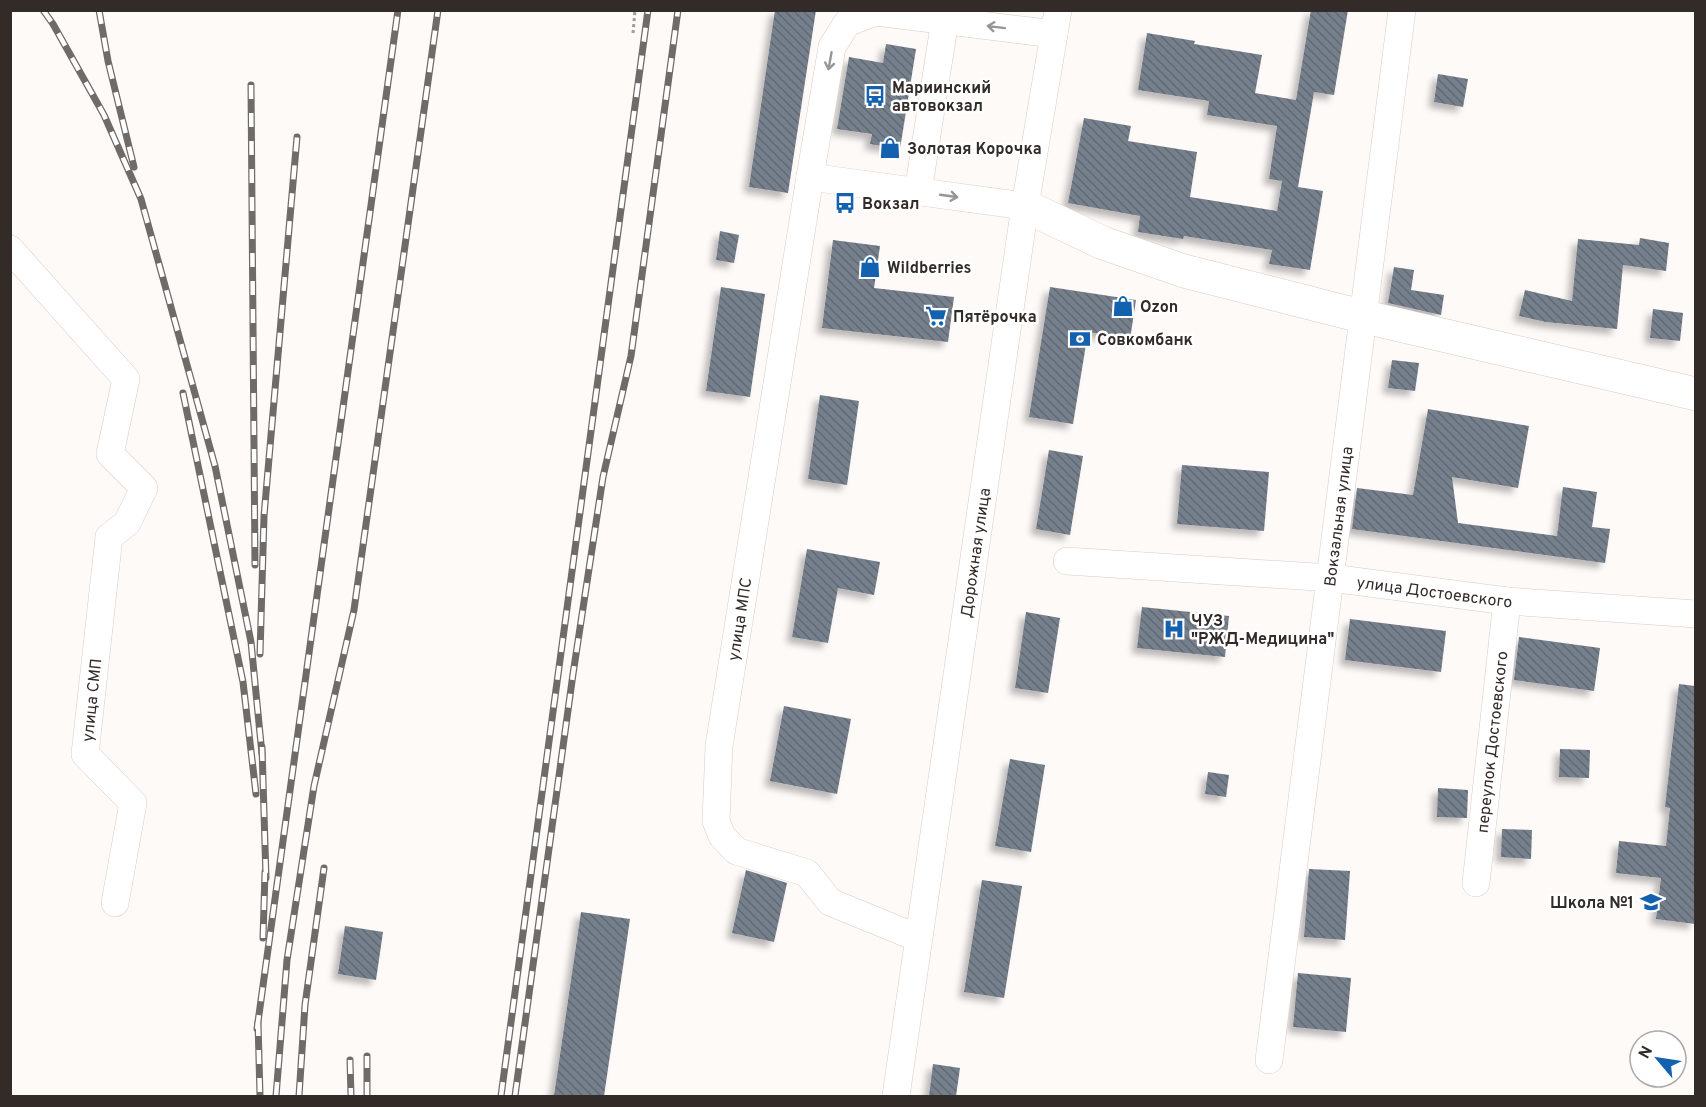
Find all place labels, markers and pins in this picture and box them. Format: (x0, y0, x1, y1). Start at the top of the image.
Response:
place label: Мариинский автовокзал (892, 79, 991, 117)
bus stop icon: Мариинский автовокзал (863, 84, 887, 108)
shop icon: Золотая Корочка (878, 136, 902, 160)
place label: Золотая Корочка (907, 140, 1042, 160)
bus stop icon: Вокзал (833, 191, 857, 215)
place label: Вокзал (862, 195, 919, 215)
shop icon: Wildberries (858, 255, 882, 279)
place label: Wildberries (887, 259, 972, 279)
shop icon: Ozon (1111, 294, 1135, 318)
place label: Ozon (1140, 298, 1178, 318)
supermarket icon: Пятёрочка (924, 304, 948, 328)
place label: Пятёрочка (953, 308, 1037, 328)
bank icon: Совкомбанк (1068, 327, 1092, 351)
place label: Совкомбанк (1097, 331, 1193, 351)
place label: ЧУЗ "РЖД-Медицина" (1191, 612, 1334, 650)
hospital icon: ЧУЗ "РЖД-Медицина" (1162, 617, 1186, 641)
school or university icon: Школа №1 (1639, 890, 1663, 914)
place label: Школа №1 (1550, 894, 1634, 914)

